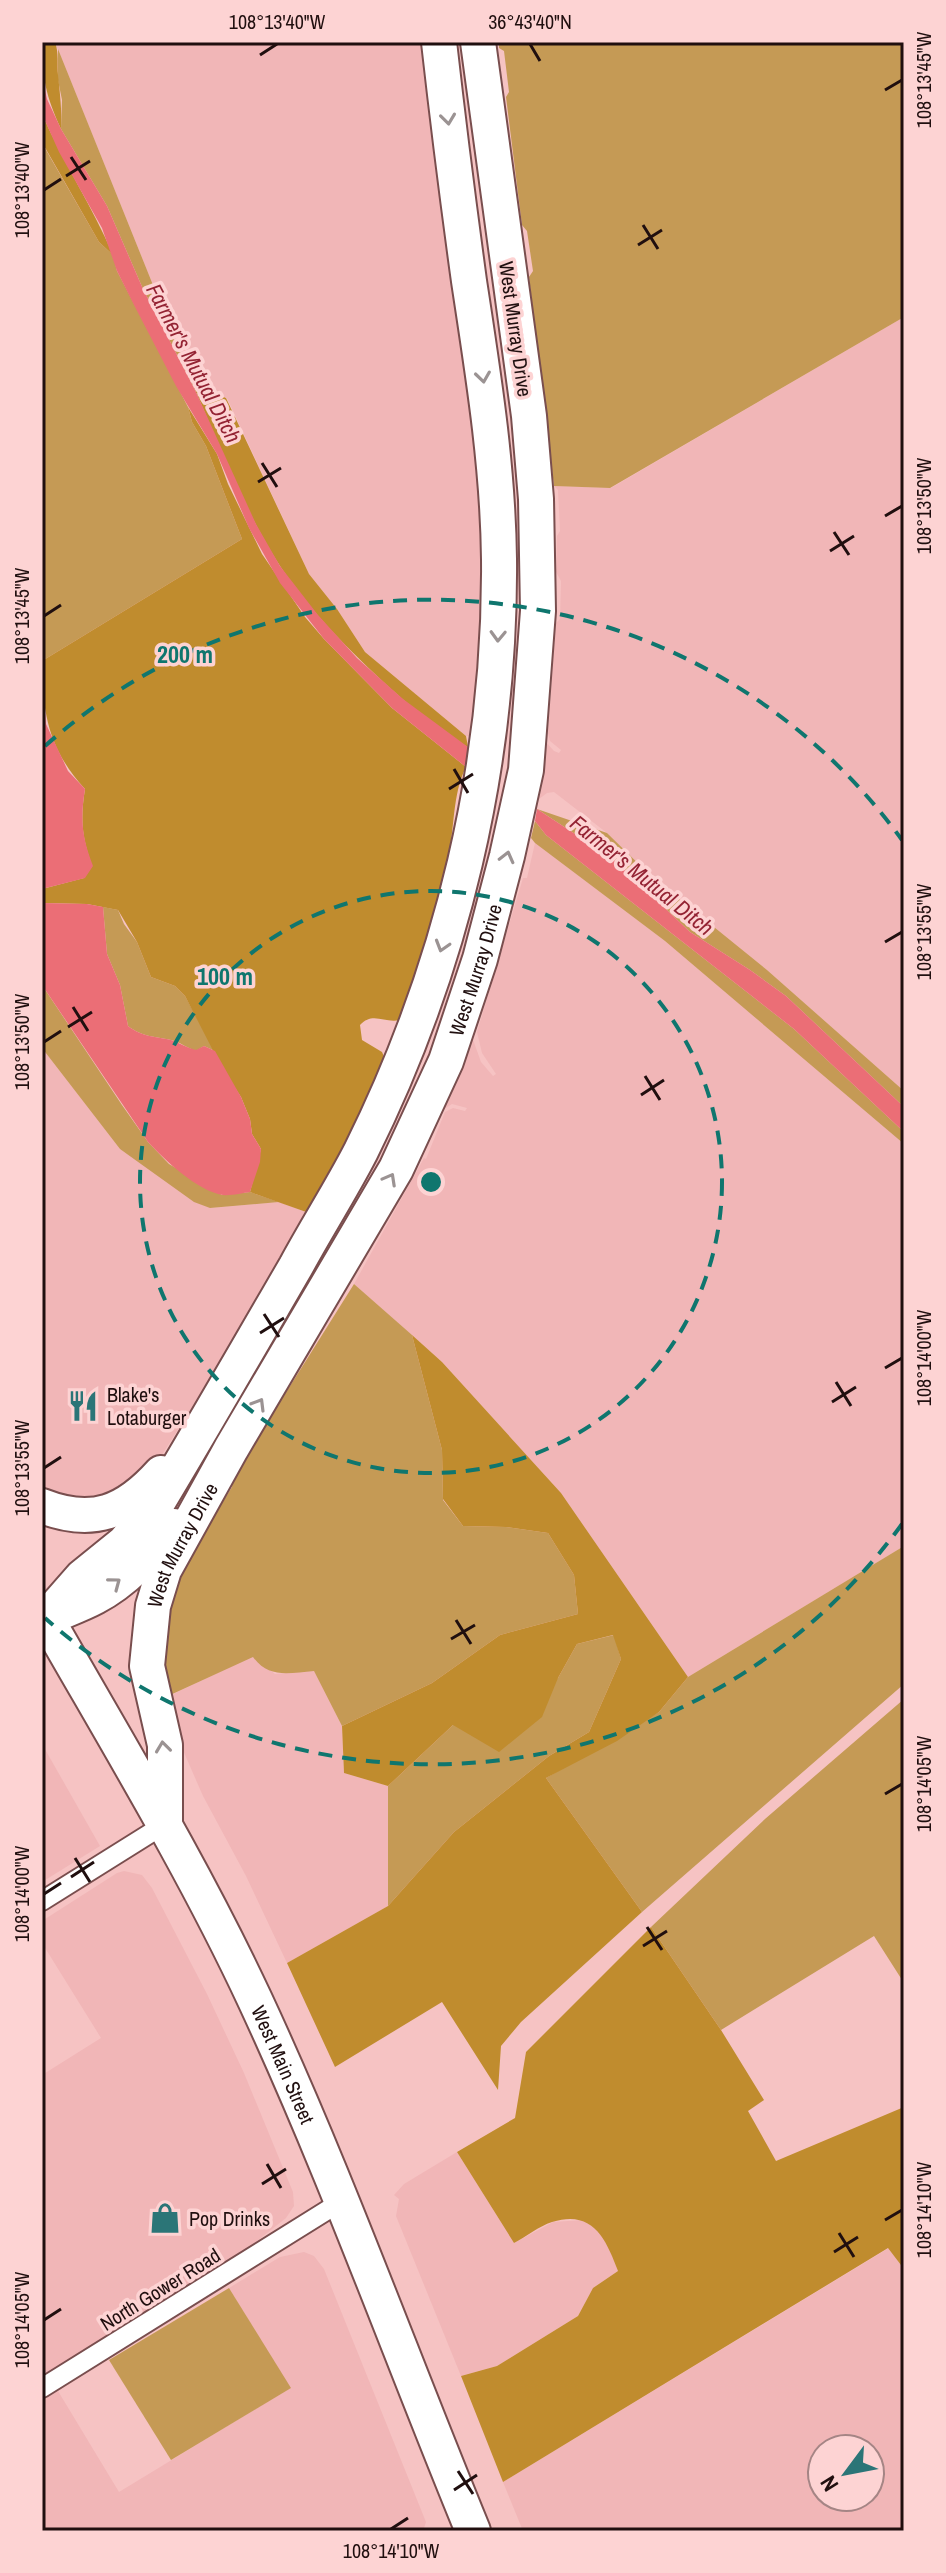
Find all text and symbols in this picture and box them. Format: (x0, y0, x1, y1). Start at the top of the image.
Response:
text: 108°13'40"W (229, 8, 326, 35)
text: 36°43'40"N (488, 8, 572, 35)
text: 108°13'45"W (910, 31, 937, 128)
one-way arrow (440, 113, 457, 126)
text: 108°13'40"W (8, 141, 35, 238)
street label: West Murray Drive (493, 260, 539, 398)
water label: Farmer's Mutual Ditch (139, 278, 249, 448)
one-way arrow (474, 370, 491, 384)
text: 108°13'50"W (910, 457, 937, 554)
text: 108°13'45"W (8, 567, 35, 664)
one-way arrow (489, 630, 506, 643)
text: 200 m (157, 638, 213, 670)
water label: Farmer's Mutual Ditch (564, 808, 720, 942)
one-way arrow (497, 851, 514, 864)
text: 108°13'55"W (910, 883, 937, 980)
street label: West Murray Drive (442, 901, 507, 1039)
one-way arrow (435, 939, 451, 953)
text: 100 m (197, 960, 253, 992)
text: 108°13'50"W (8, 993, 35, 1090)
centre of rings (417, 1168, 445, 1196)
one-way arrow (380, 1174, 396, 1188)
text: 108°14'00"W (910, 1309, 937, 1406)
place label: Blake's Lotaburger (107, 1381, 187, 1431)
restaurant icon: Blake's Lotaburger (66, 1389, 100, 1423)
one-way arrow (249, 1398, 264, 1413)
text: 108°13'55"W (8, 1419, 35, 1516)
street label: West Murray Drive (140, 1477, 223, 1610)
one-way arrow (106, 1578, 121, 1592)
text: 108°14'05"W (910, 1735, 937, 1832)
one-way arrow (155, 1740, 172, 1753)
text: 108°14'00"W (8, 1845, 35, 1942)
street label: West Main Street (246, 2001, 322, 2128)
text: 108°14'10"W (910, 2161, 937, 2258)
shop icon: Pop Drinks (148, 2201, 182, 2235)
place label: Pop Drinks (189, 2205, 270, 2232)
street label: North Gower Road (95, 2241, 225, 2337)
text: 108°14'05"W (8, 2271, 35, 2368)
north arrow (806, 2433, 886, 2513)
text: N (813, 2470, 845, 2497)
text: 108°14'10"W (343, 2537, 440, 2564)

